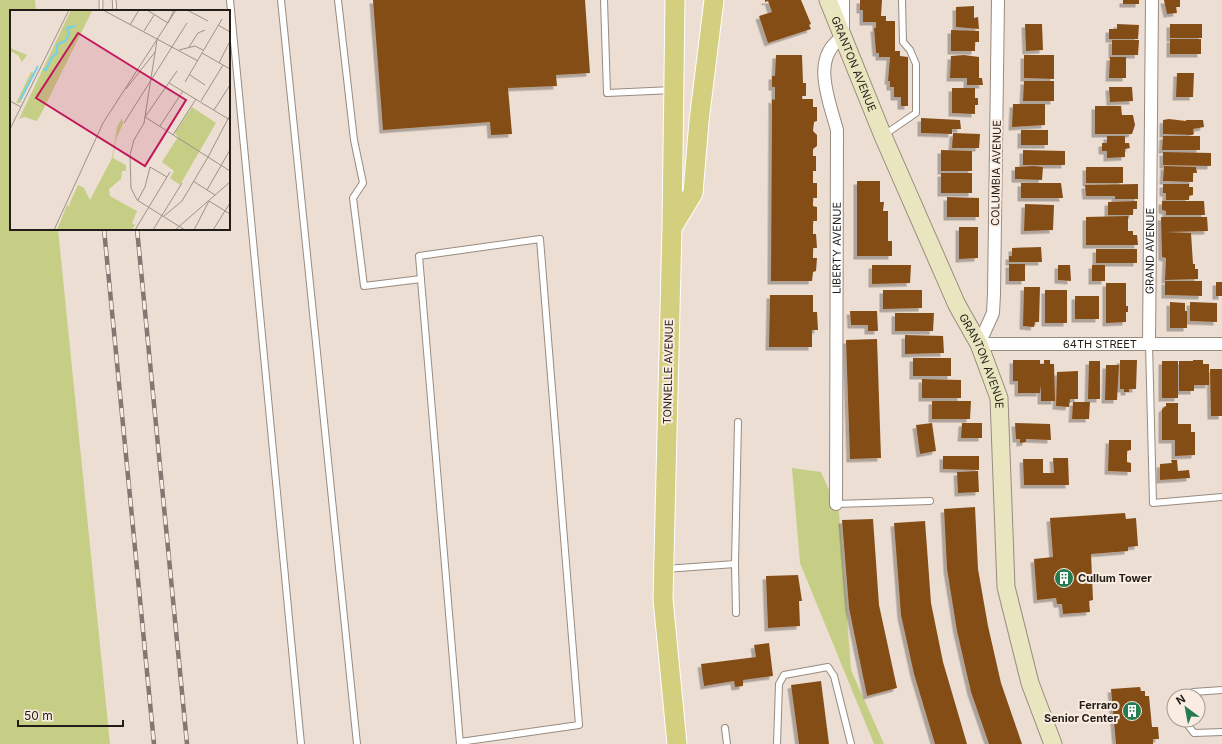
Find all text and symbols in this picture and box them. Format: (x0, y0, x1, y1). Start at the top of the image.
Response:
inset map (10, 10, 230, 230)
street label: GRANTON AVENUE (828, 14, 879, 114)
street label: COLUMBIA AVENUE (988, 120, 1004, 226)
street label: LIBERTY AVENUE (830, 202, 844, 294)
street label: GRAND AVENUE (1142, 208, 1157, 294)
street label: GRANTON AVENUE (956, 311, 1007, 409)
street label: TONNELLE AVENUE (660, 320, 676, 424)
street label: 64TH STREET (1063, 337, 1137, 351)
building icon: Cullum Tower (1053, 567, 1075, 589)
place label: Cullum Tower (1078, 571, 1152, 585)
north arrow (1166, 688, 1206, 728)
text: N (1173, 691, 1188, 708)
place label: Ferraro Senior Center (1044, 698, 1119, 725)
building icon: Ferraro Senior Center (1121, 700, 1143, 722)
scale bar (18, 702, 123, 728)
text: 50 m (24, 708, 53, 723)

